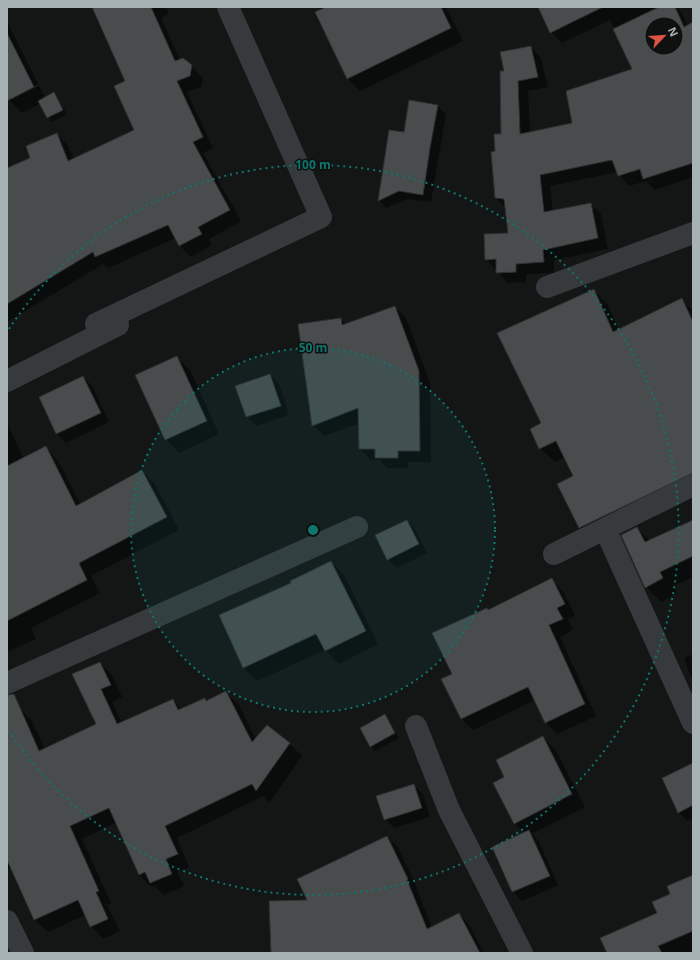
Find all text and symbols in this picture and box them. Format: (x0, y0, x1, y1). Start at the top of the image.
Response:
north arrow (644, 16, 684, 56)
text: N (665, 24, 682, 39)
text: 100 m (295, 156, 331, 173)
text: 50 m (299, 339, 327, 356)
centre of rings (306, 523, 320, 537)

